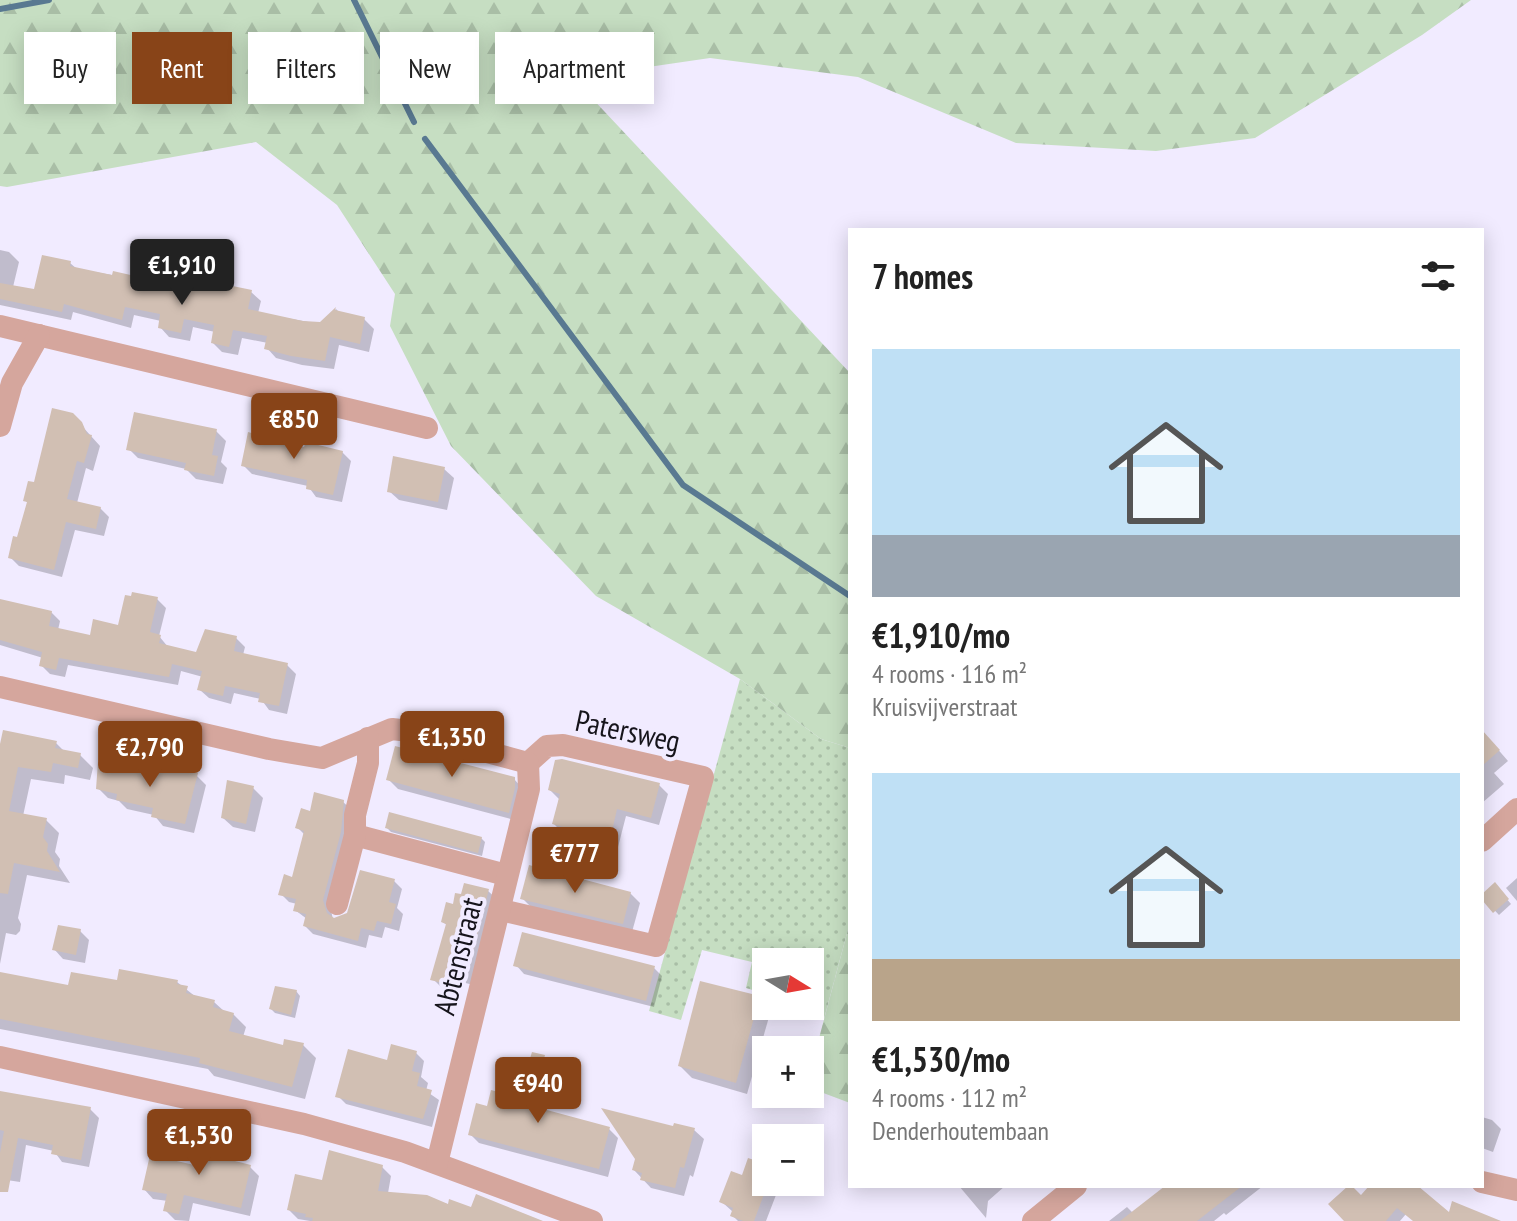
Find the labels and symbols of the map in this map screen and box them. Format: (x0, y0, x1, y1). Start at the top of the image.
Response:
pin: €1,910 (117, 239, 247, 307)
pin: €850 (247, 393, 341, 461)
street label: Patersweg (572, 700, 684, 760)
pin: €1,350 (387, 711, 517, 779)
pin: €2,790 (85, 721, 215, 789)
pin: €777 (528, 827, 622, 895)
street label: Abtenstraat (424, 893, 491, 1019)
north arrow (752, 948, 824, 1020)
pin: €940 (491, 1057, 585, 1125)
pin: €1,530 (134, 1109, 264, 1177)

